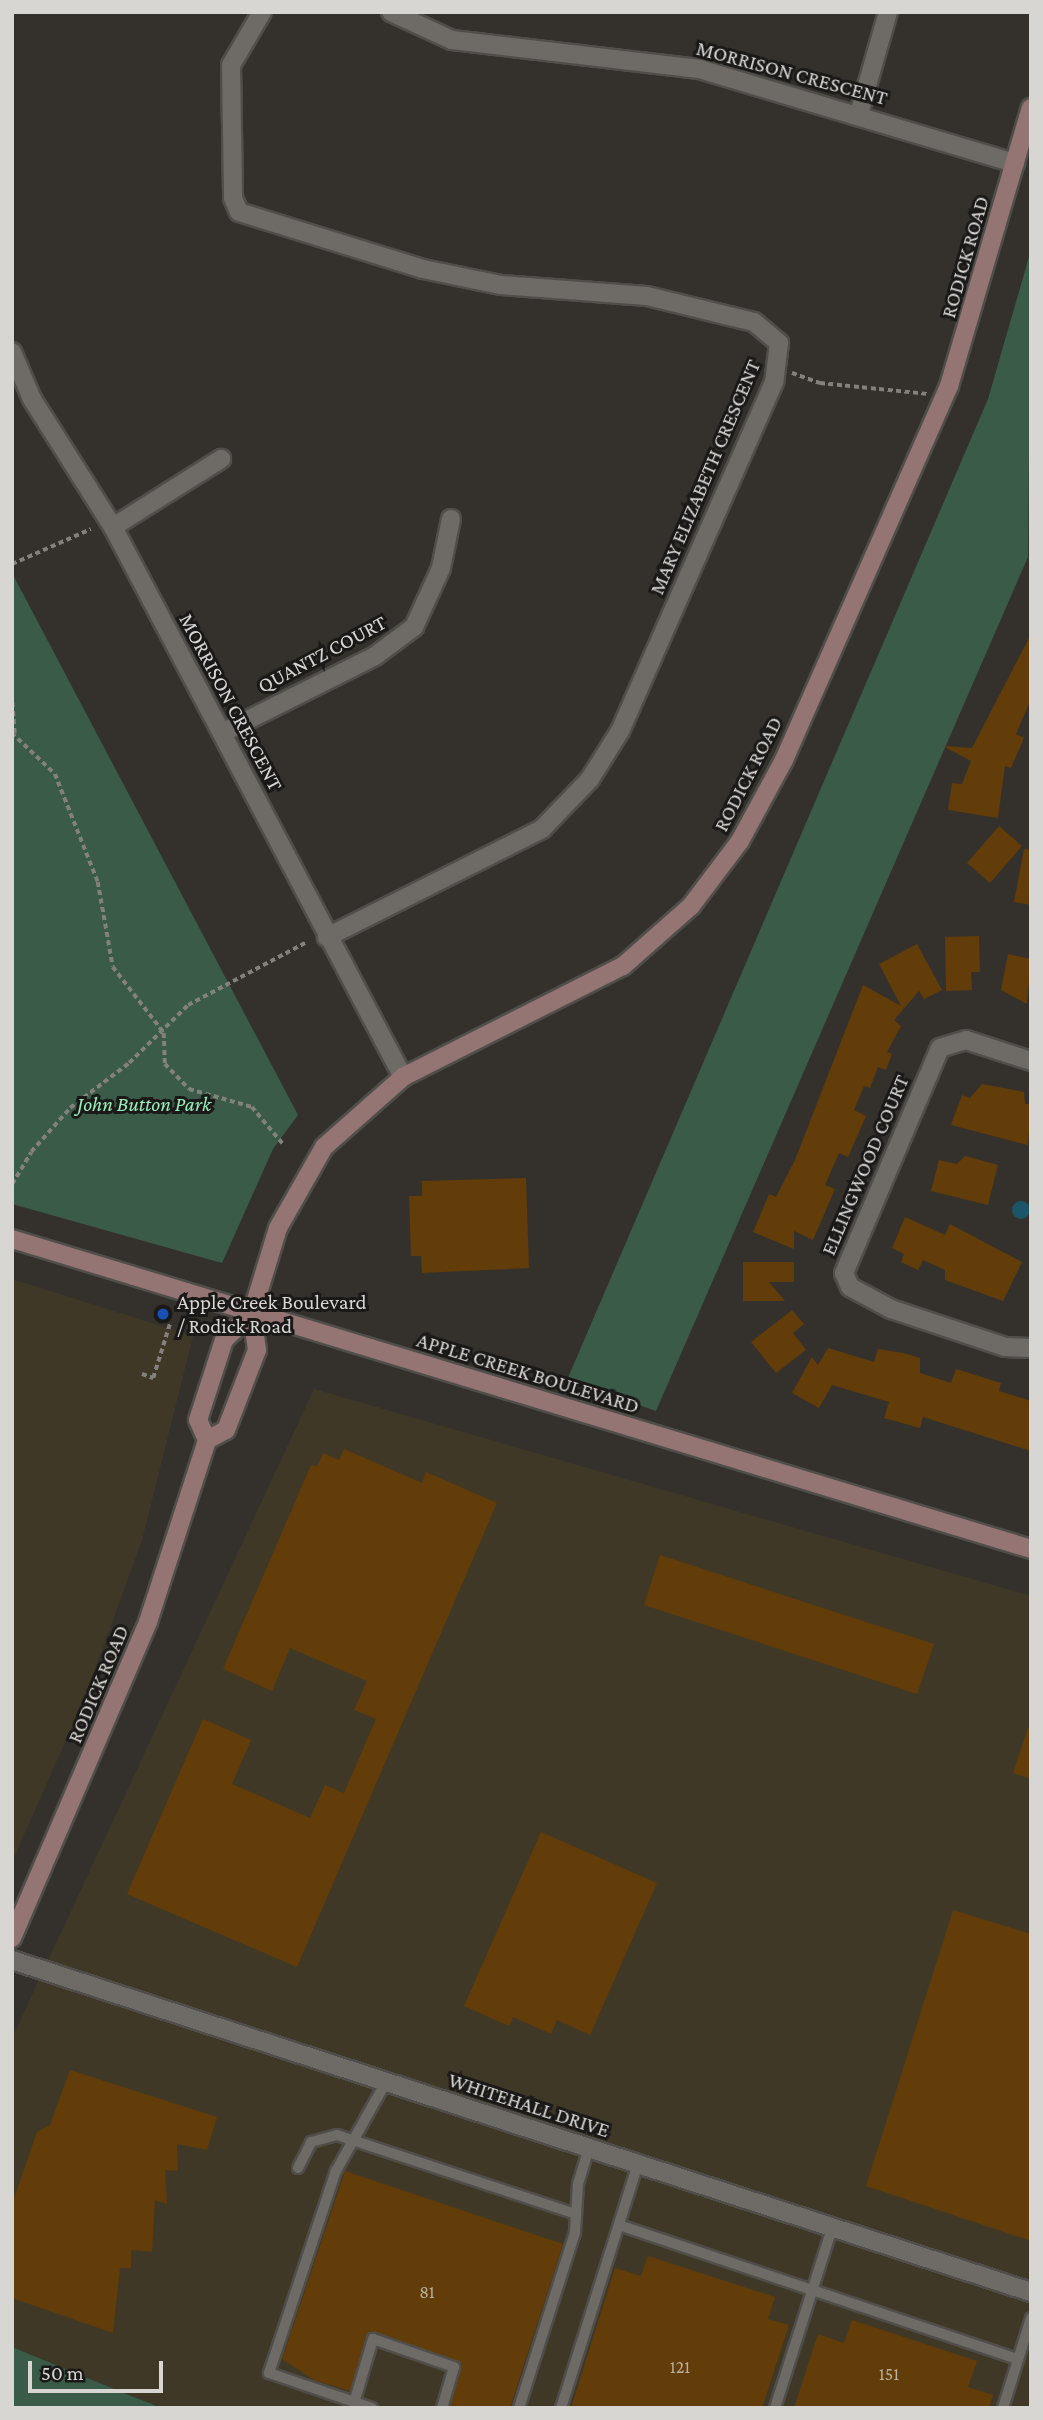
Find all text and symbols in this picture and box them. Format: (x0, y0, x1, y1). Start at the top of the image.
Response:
street label: MORRISON CRESCENT (694, 35, 890, 111)
street label: RODICK ROAD (936, 193, 994, 321)
street label: MARY ELIZABETH CRESCENT (644, 356, 766, 598)
street label: MORRISON CRESCENT (174, 609, 288, 795)
street label: QUANTZ COURT (253, 610, 391, 698)
street label: RODICK ROAD (708, 712, 788, 836)
street label: ELLINGWOOD COURT (816, 1071, 914, 1259)
park label: John Button Park (77, 1091, 211, 1117)
place label: Apple Creek Boulevard / Rodick Road (177, 1289, 367, 1339)
marker: Apple Creek Boulevard / Rodick Road (155, 1306, 171, 1322)
street label: APPLE CREEK BOULEVARD (414, 1327, 642, 1419)
street label: RODICK ROAD (62, 1621, 134, 1747)
street label: WHITEHALL DRIVE (445, 2067, 613, 2143)
house number: 81 (419, 2281, 435, 2303)
scale bar (32, 2346, 166, 2390)
house number: 121 (670, 2356, 690, 2378)
text: 50 m (41, 2361, 84, 2385)
house number: 151 (879, 2363, 899, 2385)

